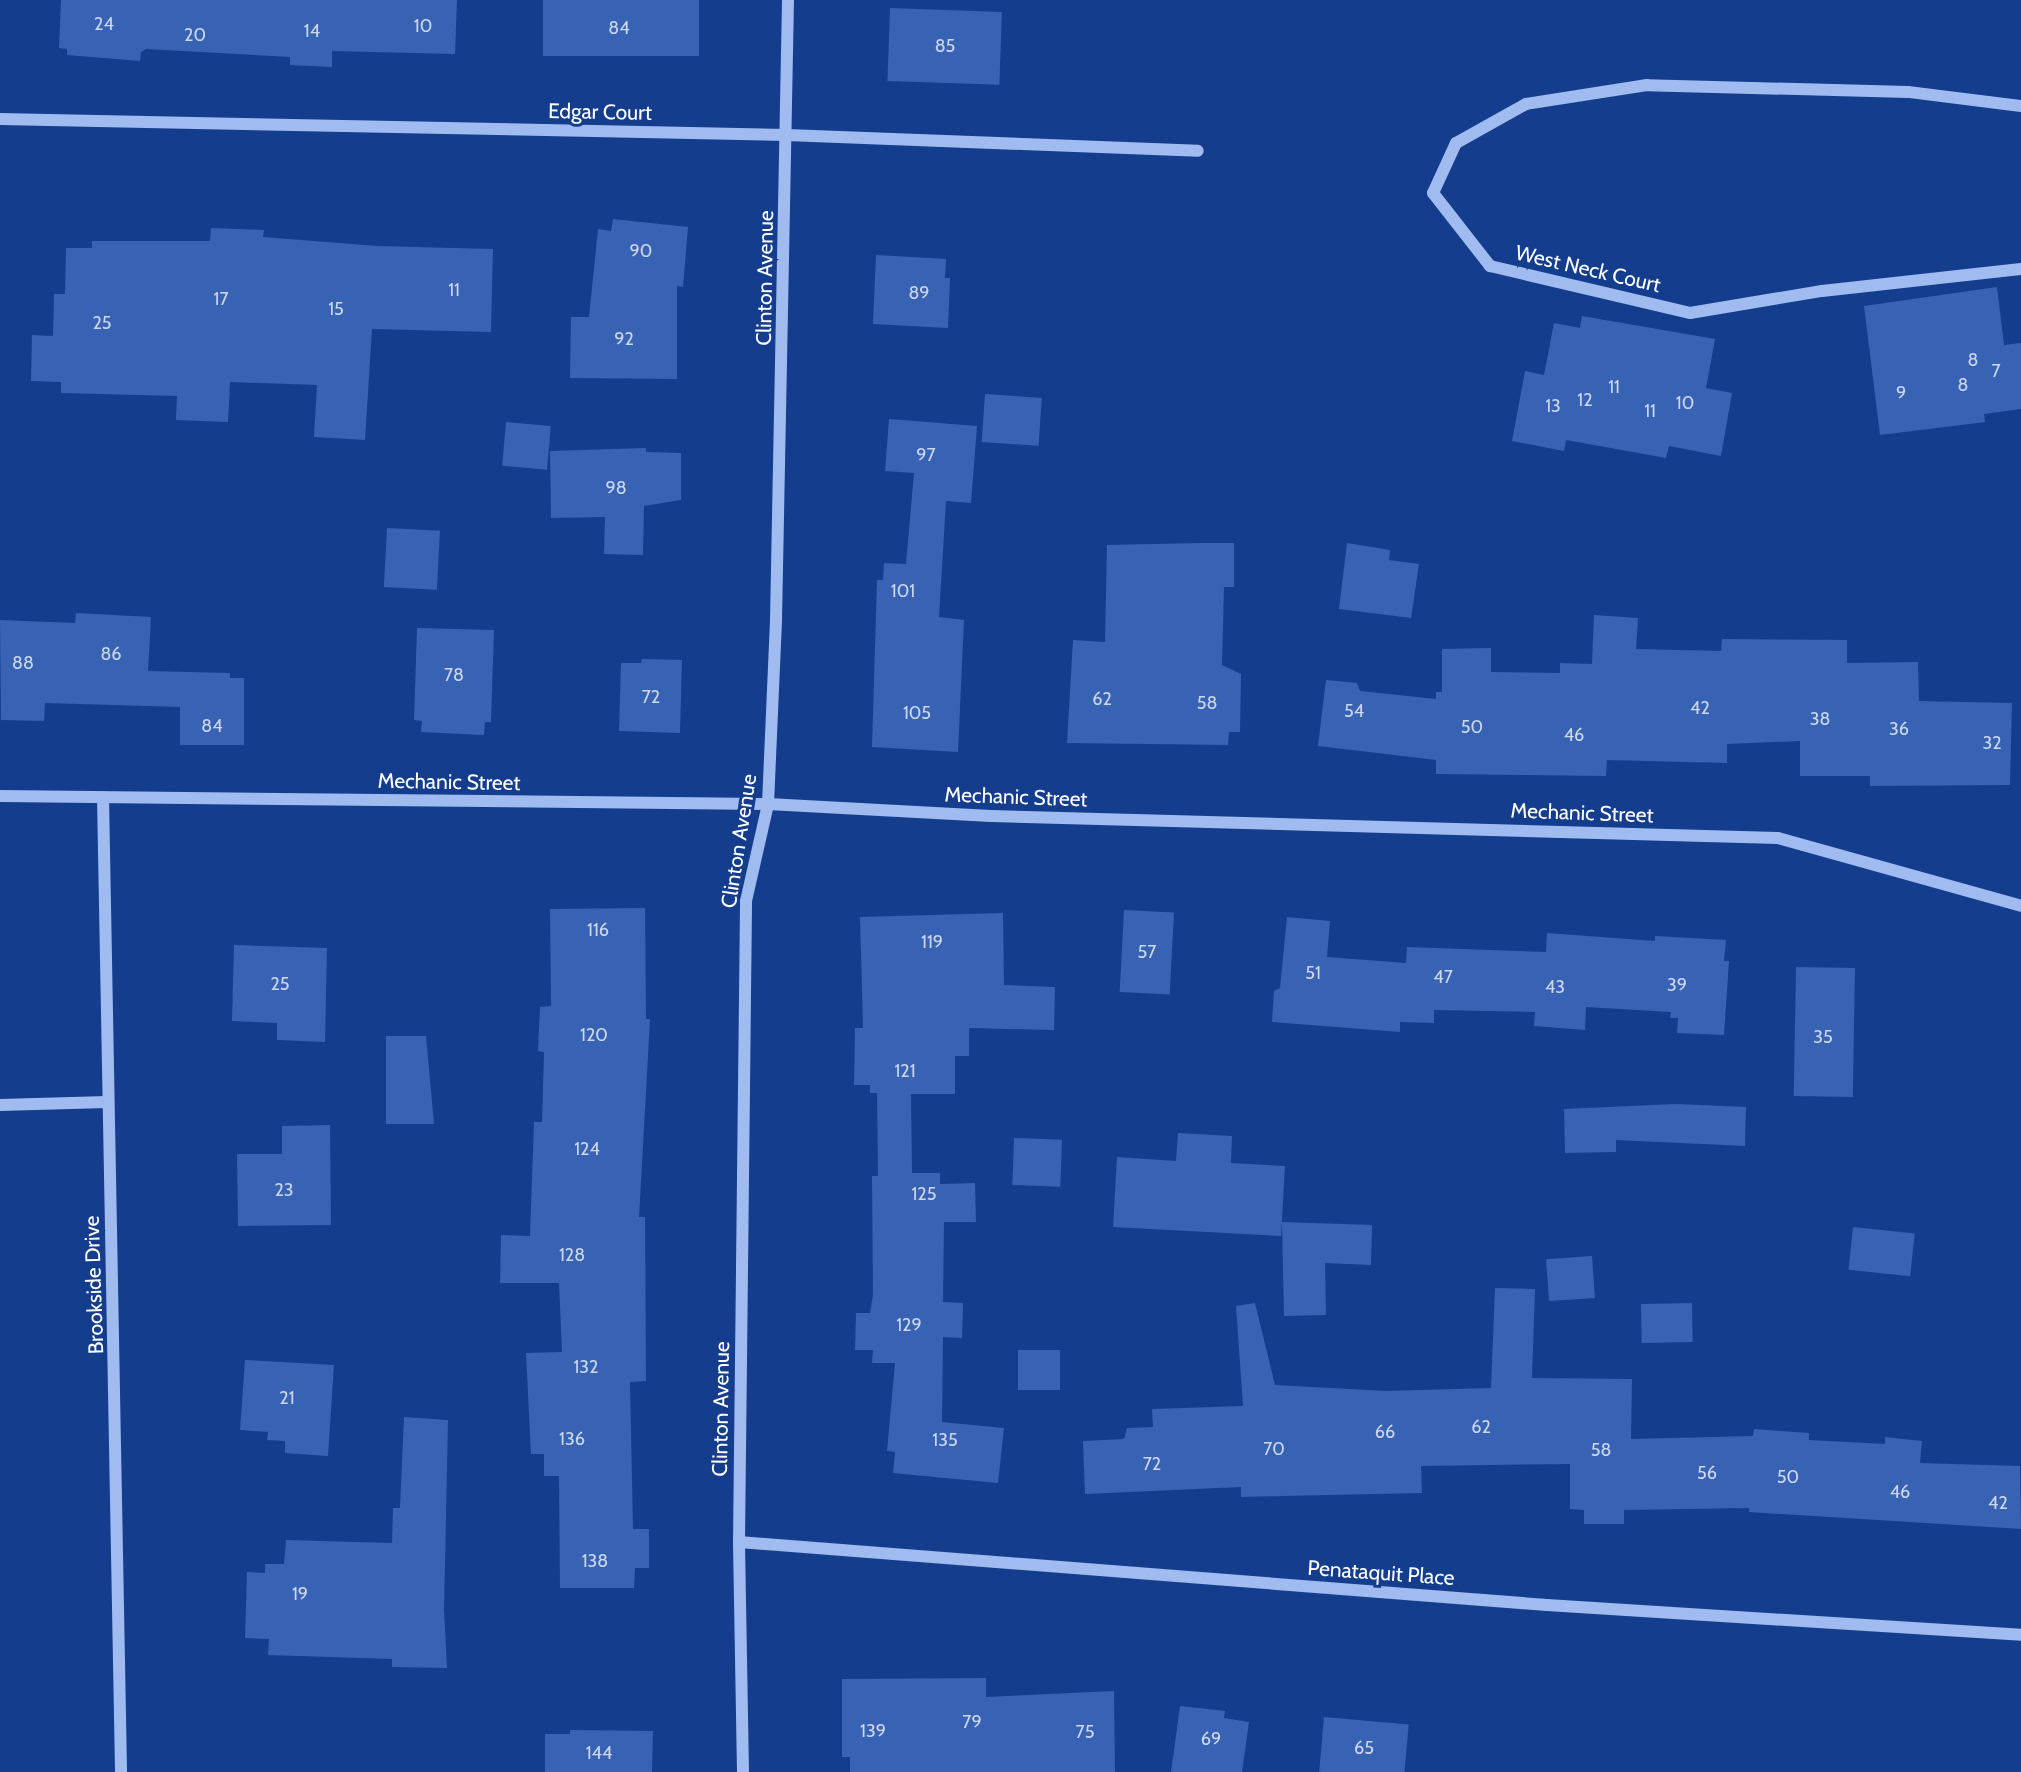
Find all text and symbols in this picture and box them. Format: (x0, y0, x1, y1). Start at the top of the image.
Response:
house number: 24 (94, 13, 114, 35)
house number: 10 (414, 15, 432, 37)
house number: 84 (608, 17, 630, 39)
house number: 14 (304, 20, 320, 42)
house number: 20 (184, 24, 206, 46)
house number: 85 (935, 35, 955, 57)
street label: Edgar Court (548, 98, 652, 126)
street label: Clinton Avenue (751, 210, 779, 346)
house number: 90 (630, 240, 652, 262)
street label: West Neck Court (1513, 240, 1663, 298)
house number: 11 (448, 279, 460, 301)
house number: 89 (908, 282, 930, 304)
house number: 17 (214, 288, 228, 310)
house number: 15 (328, 298, 344, 320)
house number: 25 (92, 312, 112, 334)
house number: 92 (614, 328, 634, 350)
house number: 8 (1968, 349, 1978, 371)
house number: 7 (1991, 360, 2001, 382)
house number: 8 (1958, 374, 1968, 396)
house number: 11 (1608, 376, 1620, 398)
house number: 9 (1896, 382, 1906, 404)
house number: 12 (1577, 389, 1593, 411)
house number: 10 (1676, 392, 1694, 414)
house number: 13 (1545, 395, 1561, 417)
house number: 11 (1644, 400, 1656, 422)
house number: 97 (916, 444, 936, 466)
house number: 98 (605, 477, 627, 499)
house number: 101 (891, 580, 915, 602)
house number: 86 (100, 643, 122, 665)
house number: 88 (12, 652, 34, 674)
house number: 78 (444, 664, 464, 686)
house number: 72 (642, 686, 660, 708)
house number: 62 (1092, 688, 1112, 710)
house number: 58 (1197, 692, 1217, 714)
house number: 42 (1690, 697, 1710, 719)
house number: 54 (1344, 700, 1364, 722)
house number: 105 (903, 702, 931, 724)
house number: 38 (1810, 708, 1830, 730)
house number: 84 (201, 715, 223, 737)
house number: 50 (1461, 716, 1483, 738)
house number: 36 (1889, 718, 1909, 740)
house number: 46 (1564, 724, 1584, 746)
house number: 32 (1982, 732, 2002, 754)
street label: Mechanic Street (377, 768, 521, 796)
street label: Clinton Avenue (716, 772, 762, 910)
street label: Mechanic Street (944, 782, 1088, 812)
street label: Mechanic Street (1510, 798, 1654, 828)
house number: 116 (587, 919, 609, 941)
house number: 119 (921, 931, 943, 953)
house number: 57 (1138, 941, 1156, 963)
house number: 51 (1305, 962, 1321, 984)
house number: 47 (1433, 966, 1453, 988)
house number: 25 (270, 973, 290, 995)
house number: 39 (1667, 974, 1687, 996)
house number: 43 (1545, 976, 1565, 998)
house number: 120 (580, 1024, 608, 1046)
house number: 35 (1813, 1026, 1833, 1048)
house number: 121 (894, 1060, 916, 1082)
house number: 124 (574, 1138, 600, 1160)
house number: 23 (274, 1179, 294, 1201)
house number: 125 (911, 1183, 937, 1205)
street label: Brookside Drive (79, 1215, 109, 1355)
house number: 128 (559, 1244, 585, 1266)
house number: 129 (896, 1314, 922, 1336)
street label: Clinton Avenue (707, 1341, 735, 1477)
house number: 132 (573, 1356, 599, 1378)
house number: 21 (279, 1387, 295, 1409)
house number: 62 (1471, 1416, 1491, 1438)
house number: 66 (1375, 1421, 1395, 1443)
house number: 136 (559, 1428, 585, 1450)
house number: 135 (932, 1429, 958, 1451)
house number: 70 (1263, 1438, 1285, 1460)
house number: 58 (1591, 1439, 1611, 1461)
house number: 72 (1143, 1453, 1161, 1475)
house number: 56 (1697, 1462, 1717, 1484)
house number: 50 (1777, 1466, 1799, 1488)
house number: 46 (1890, 1481, 1910, 1503)
house number: 42 (1988, 1492, 2008, 1514)
house number: 138 (582, 1550, 608, 1572)
street label: Penataquit Place (1307, 1555, 1455, 1591)
house number: 19 (292, 1583, 308, 1605)
house number: 79 (962, 1711, 982, 1733)
house number: 139 (860, 1720, 886, 1742)
house number: 75 (1076, 1721, 1094, 1743)
house number: 69 (1201, 1728, 1221, 1750)
house number: 65 (1354, 1737, 1374, 1759)
house number: 144 (586, 1742, 612, 1764)

